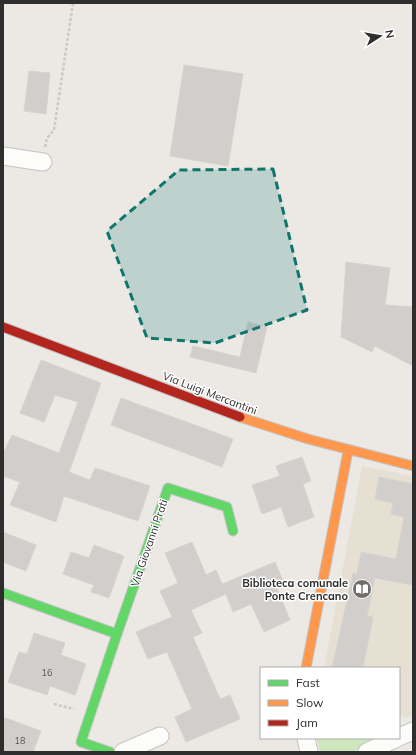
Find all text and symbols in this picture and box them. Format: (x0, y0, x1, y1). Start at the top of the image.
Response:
north arrow (360, 16, 400, 56)
text: N (382, 28, 397, 39)
street label: Via Luigi Mercantini (161, 369, 259, 417)
street label: Via Giovanni Prati (128, 498, 170, 588)
place label: Biblioteca comunale Ponte Crencano (242, 576, 348, 603)
library icon: Biblioteca comunale Ponte Crencano (351, 578, 373, 600)
house number: 16 (42, 667, 52, 678)
legend (260, 667, 400, 739)
text: Fast (296, 675, 320, 690)
text: Slow (296, 695, 324, 710)
text: Jam (296, 715, 318, 730)
house number: 18 (15, 735, 25, 746)

